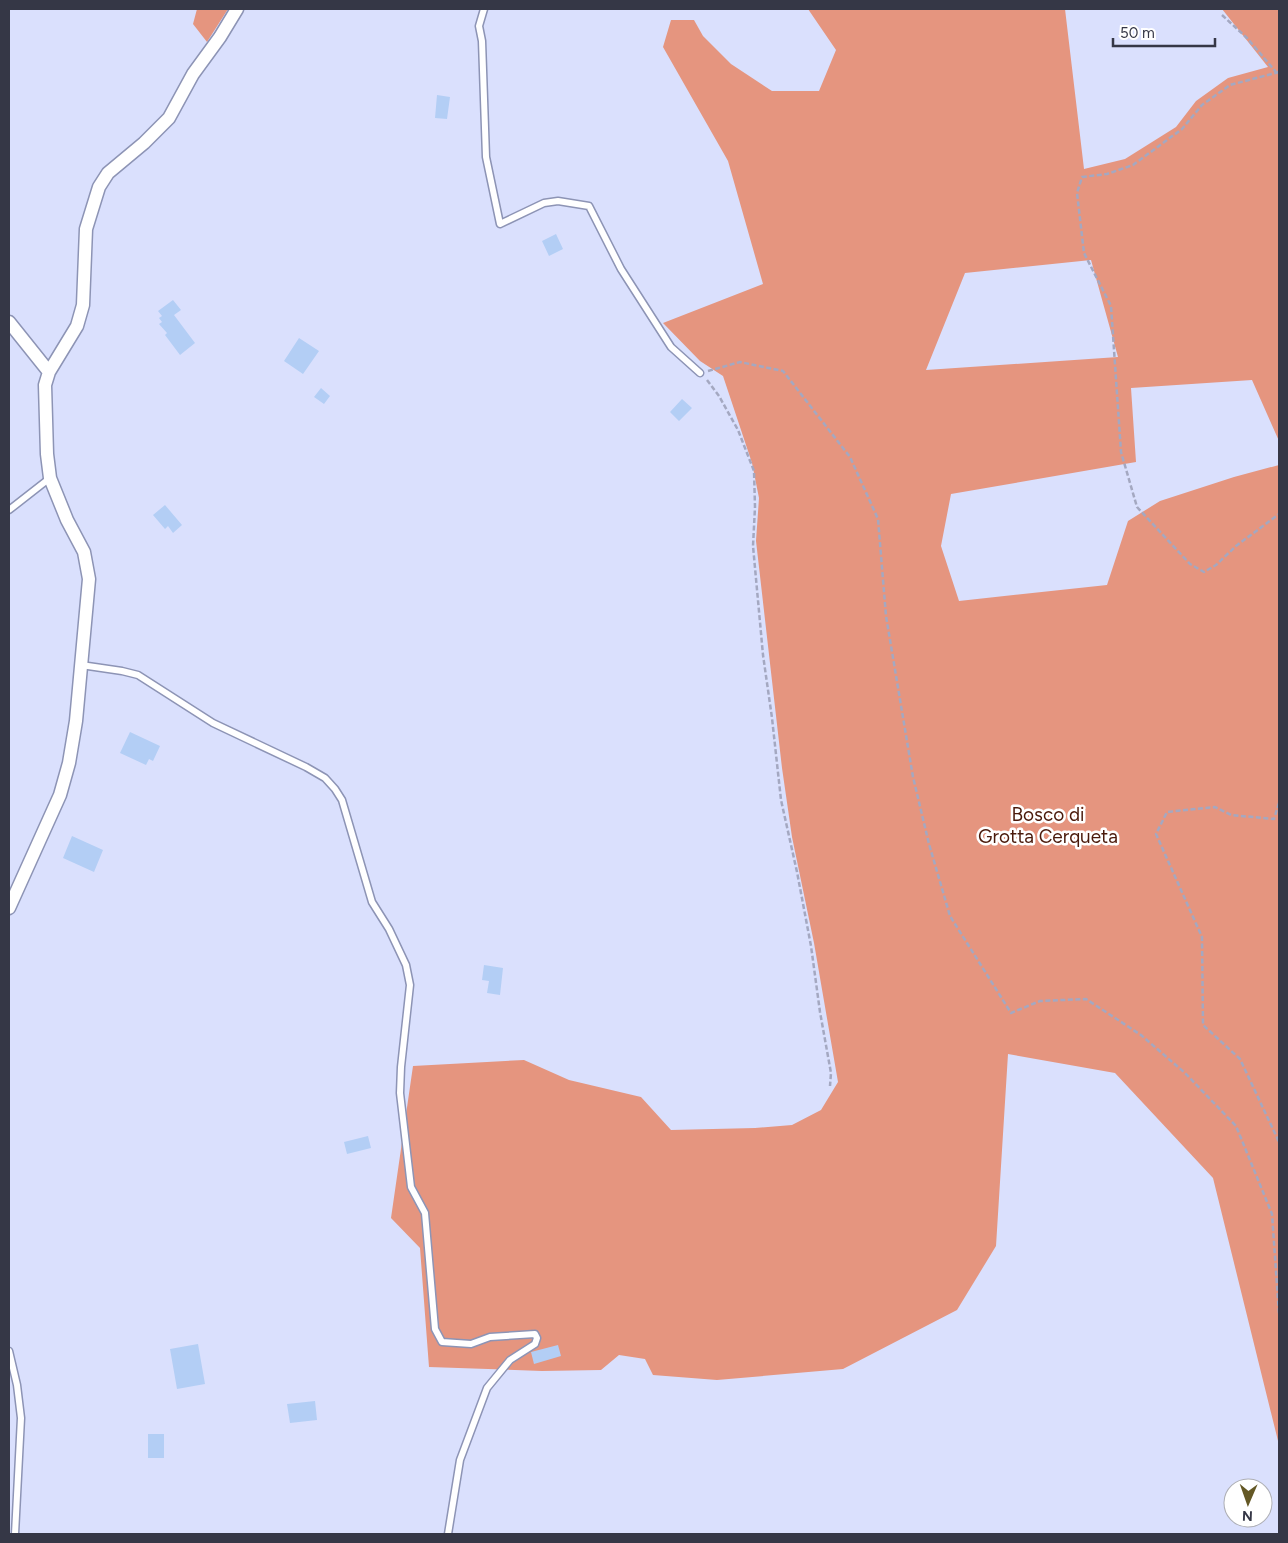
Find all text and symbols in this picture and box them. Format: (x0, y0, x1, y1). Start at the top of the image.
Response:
scale bar (1113, 15, 1216, 47)
text: 50 m (1120, 24, 1155, 42)
park label: Bosco di Grotta Cerqueta (978, 803, 1118, 848)
north arrow (1223, 1478, 1273, 1528)
text: N (1242, 1507, 1253, 1524)

